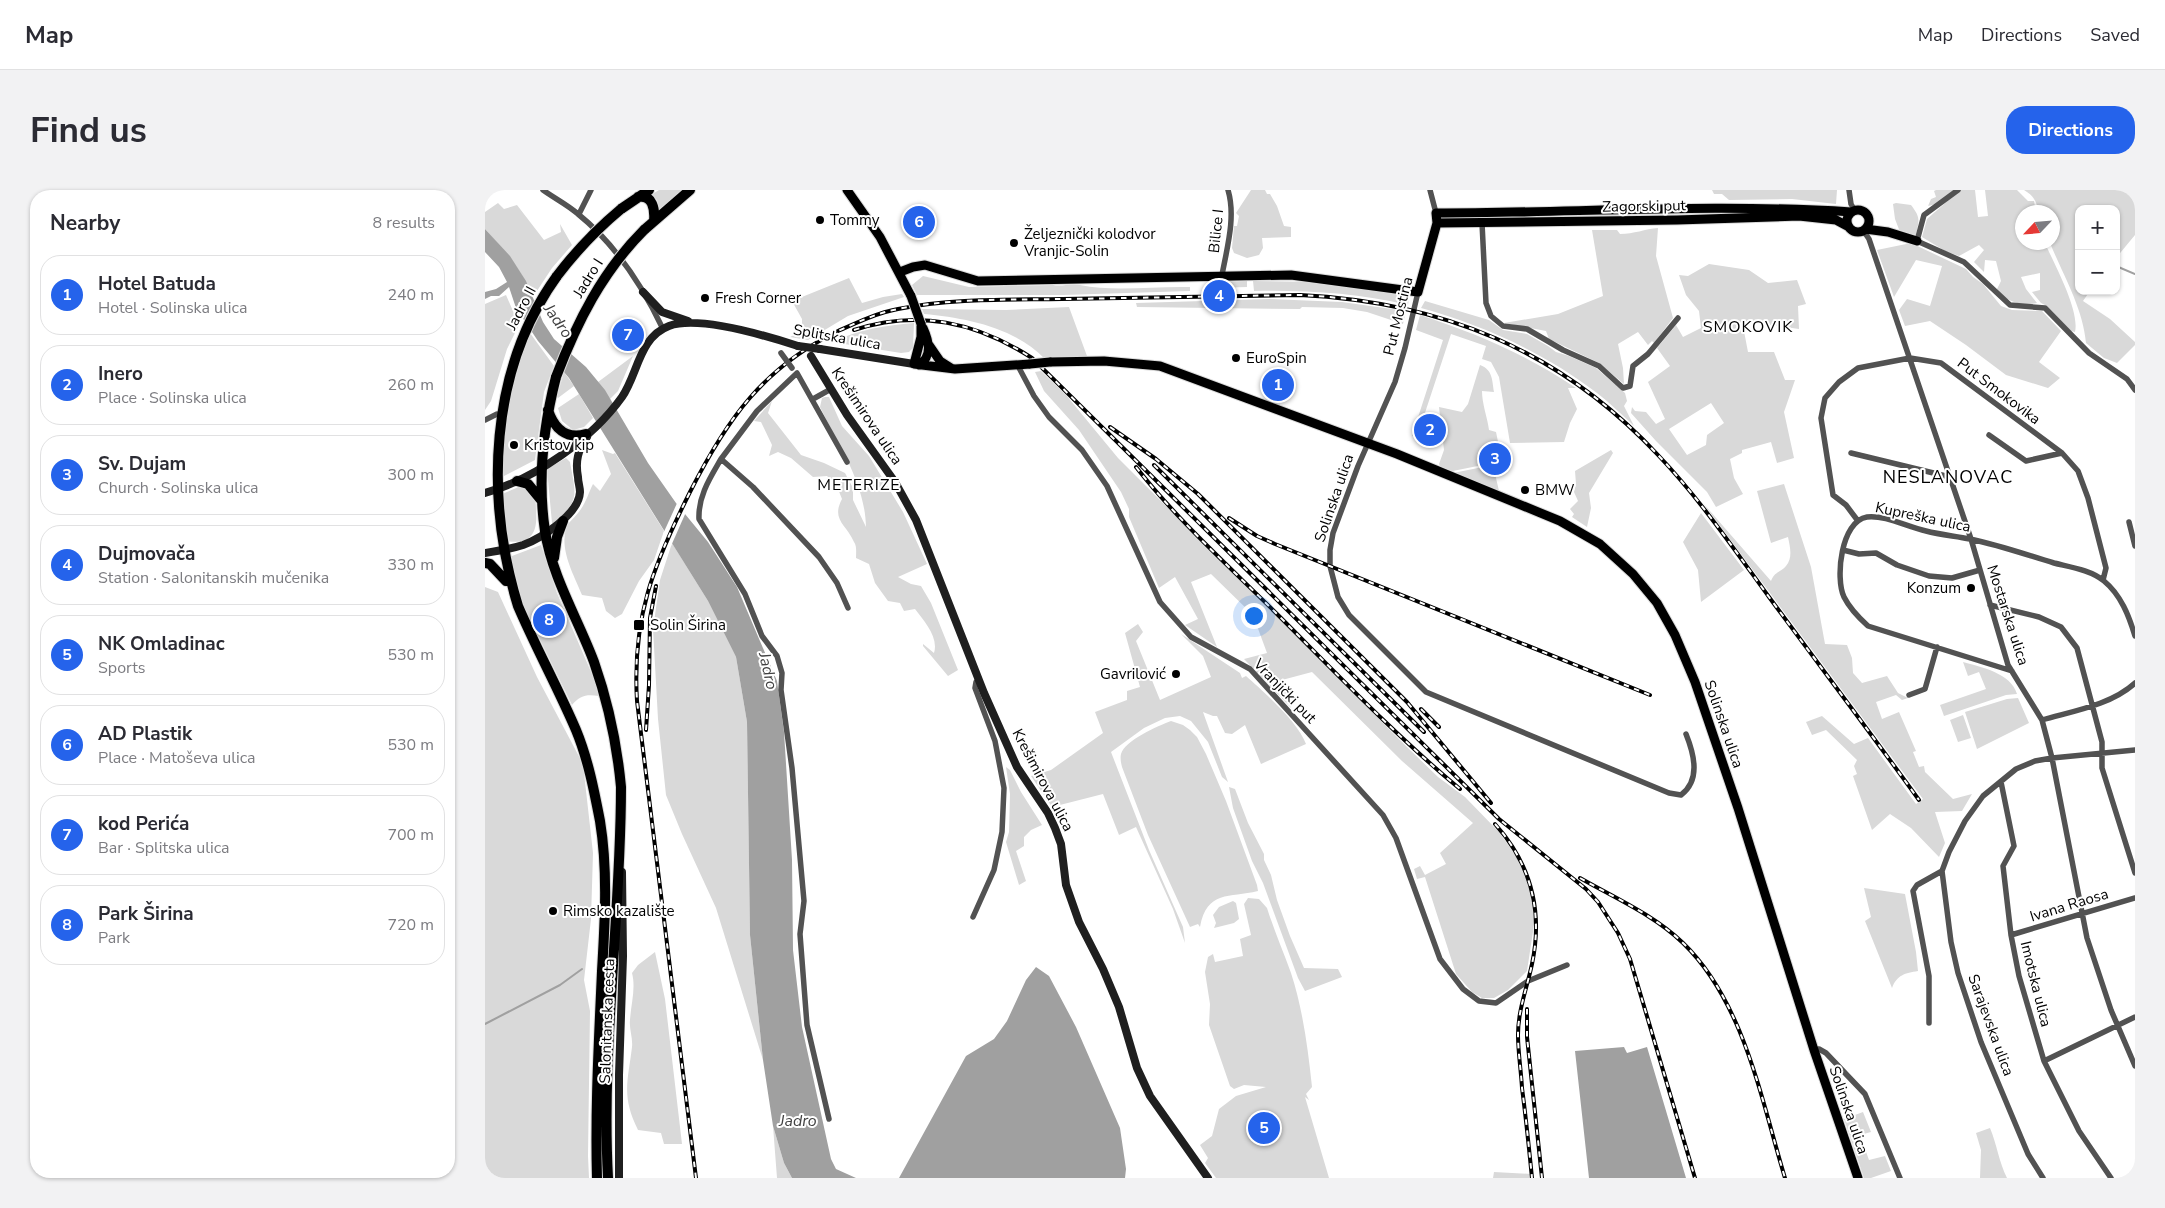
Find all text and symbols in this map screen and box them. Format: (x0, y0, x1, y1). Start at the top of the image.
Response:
text: Map (25, 19, 73, 51)
text: Map (1918, 23, 1953, 47)
text: Directions (1981, 23, 2062, 47)
text: Saved (2090, 23, 2140, 47)
button: Directions (2006, 106, 2135, 154)
text: Find us (30, 107, 147, 154)
street label: Zagorski put (1602, 195, 1687, 217)
pin: 6 (903, 203, 935, 241)
north arrow (2015, 205, 2060, 250)
map controls (2075, 205, 2120, 295)
button: + (2075, 205, 2120, 250)
street label: Bilice I (1204, 208, 1228, 254)
text: Nearby (50, 209, 120, 237)
place label: Tommy (830, 210, 880, 230)
text: 8 results (373, 212, 435, 234)
marker: Tommy (814, 214, 826, 226)
place label: Željeznički kolodvor Vranjic-Solin (1023, 224, 1156, 261)
marker: Željeznički kolodvor Vranjic-Solin (1008, 237, 1020, 249)
button: − (2075, 250, 2120, 295)
street label: Jadro I (568, 255, 608, 302)
text: Hotel Batuda (98, 271, 216, 297)
street label: Put Mostina (1379, 275, 1417, 357)
pin: 4 (1203, 277, 1235, 315)
street label: Jadro II (501, 283, 541, 334)
text: 1 (62, 284, 72, 306)
text: 240 m (387, 284, 434, 306)
place label: Fresh Corner (715, 288, 802, 308)
marker: Fresh Corner (699, 292, 711, 304)
text: Hotel · Solinska ulica (98, 297, 247, 319)
water label: Jadro (538, 299, 578, 343)
pin: 7 (612, 316, 644, 354)
district label: SMOKOVIK (1703, 316, 1793, 338)
street label: Splitska ulica (792, 319, 882, 355)
place label: EuroSpin (1246, 348, 1307, 368)
marker: EuroSpin (1230, 352, 1242, 364)
street label: Put Smokovika (1953, 353, 2045, 429)
text: Inero (98, 361, 143, 387)
street label: Krešimirova ulica (827, 363, 907, 469)
pin: 1 (1262, 366, 1294, 404)
text: 2 (62, 374, 72, 396)
text: 260 m (387, 374, 434, 396)
text: Place · Solinska ulica (98, 387, 247, 409)
pin: 2 (1414, 411, 1446, 449)
place label: Kristov kip (524, 435, 594, 455)
marker: Kristov kip (508, 439, 520, 451)
pin: 3 (1479, 440, 1511, 478)
text: Sv. Dujam (98, 451, 186, 477)
street label: Solinska ulica (1310, 451, 1358, 545)
text: 3 (62, 464, 72, 486)
text: 300 m (387, 464, 434, 486)
district label: NESLANOVAC (1883, 465, 2013, 489)
district label: METERIZE (817, 474, 901, 496)
text: Church · Solinska ulica (98, 477, 259, 499)
place label: BMW (1535, 480, 1575, 500)
marker: BMW (1519, 484, 1531, 496)
street label: Kupreška ulica (1873, 497, 1973, 537)
text: Dujmovača (98, 541, 195, 567)
text: 4 (62, 554, 72, 576)
text: 330 m (387, 554, 434, 576)
street label: Mostarska ulica (1982, 562, 2034, 668)
text: Station · Salonitanskih mučenika (98, 567, 329, 589)
place label: Konzum (1907, 578, 1961, 598)
marker: Konzum (1965, 582, 1977, 594)
pin: 8 (533, 601, 565, 639)
your location (1241, 603, 1267, 629)
place label: Solin Širina (650, 614, 726, 635)
marker: Solin Širina (632, 618, 646, 632)
text: NK Omladinac (98, 631, 225, 657)
text: 5 (62, 644, 72, 666)
text: 530 m (387, 644, 434, 666)
water label: Jadro (753, 649, 783, 692)
street label: Vranjički put (1248, 654, 1321, 728)
text: Sports (98, 657, 146, 679)
place label: Gavrilović (1100, 664, 1166, 684)
marker: Gavrilović (1170, 668, 1182, 680)
street label: Solinska ulica (1700, 677, 1748, 771)
text: AD Plastik (98, 721, 192, 747)
street label: Krešimirova ulica (1007, 725, 1079, 835)
text: 6 (62, 734, 72, 756)
text: 530 m (387, 734, 434, 756)
text: Place · Matoševa ulica (98, 747, 256, 769)
text: kod Perića (98, 811, 189, 837)
text: 7 (62, 824, 72, 846)
text: 700 m (387, 824, 434, 846)
text: Bar · Splitska ulica (98, 837, 230, 859)
street label: Ivana Raosa (2027, 884, 2111, 926)
text: Park Širina (98, 901, 194, 927)
place label: Rimsko kazalište (563, 901, 675, 921)
marker: Rimsko kazalište (547, 905, 559, 917)
text: 8 (62, 914, 72, 936)
text: 720 m (387, 914, 434, 936)
text: Park (98, 927, 130, 949)
street label: Imotska ulica (2016, 939, 2056, 1029)
street label: Salonitanska cesta (595, 958, 619, 1084)
street label: Sarajevska ulica (1963, 971, 2019, 1079)
street label: Solinska ulica (1825, 1063, 1873, 1157)
pin: 5 (1248, 1109, 1280, 1147)
water label: Jadro (778, 1110, 817, 1132)

